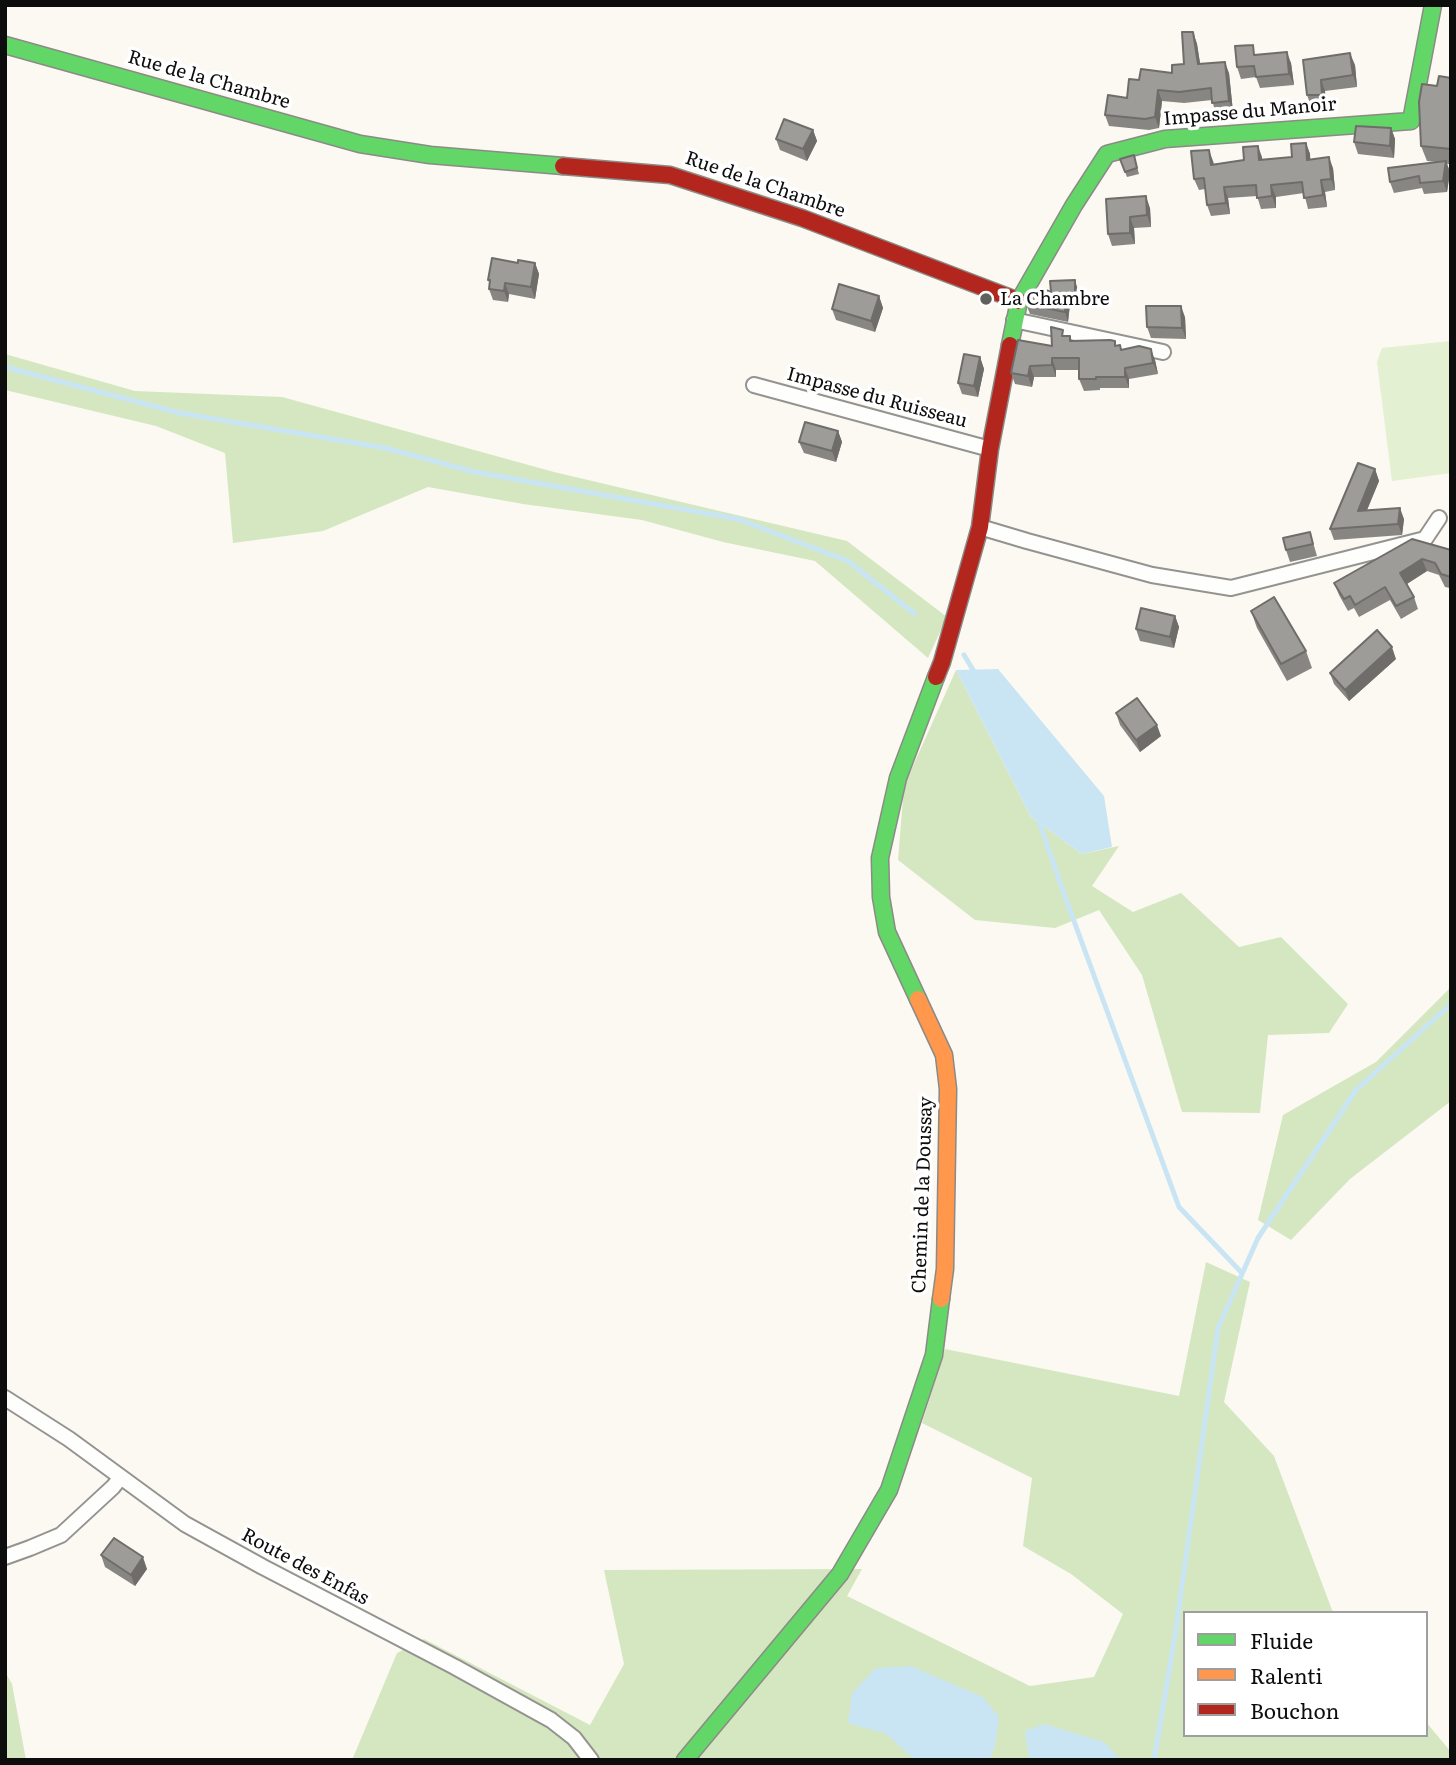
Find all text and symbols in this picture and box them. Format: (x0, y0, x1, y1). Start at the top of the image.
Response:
street label: Rue de la Chambre (125, 46, 293, 114)
street label: Impasse du Manoir (1163, 93, 1337, 131)
street label: Rue de la Chambre (682, 147, 848, 223)
place label: La Chambre (1000, 288, 1110, 310)
marker: La Chambre (978, 291, 994, 307)
street label: Impasse du Ruisseau (784, 363, 970, 433)
street label: Chemin de la Doussay (908, 1096, 938, 1294)
street label: Route des Enfas (237, 1524, 373, 1610)
legend (1183, 1611, 1428, 1737)
text: Fluide (1250, 1624, 1313, 1655)
text: Ralenti (1250, 1659, 1323, 1690)
text: Bouchon (1250, 1694, 1339, 1725)

